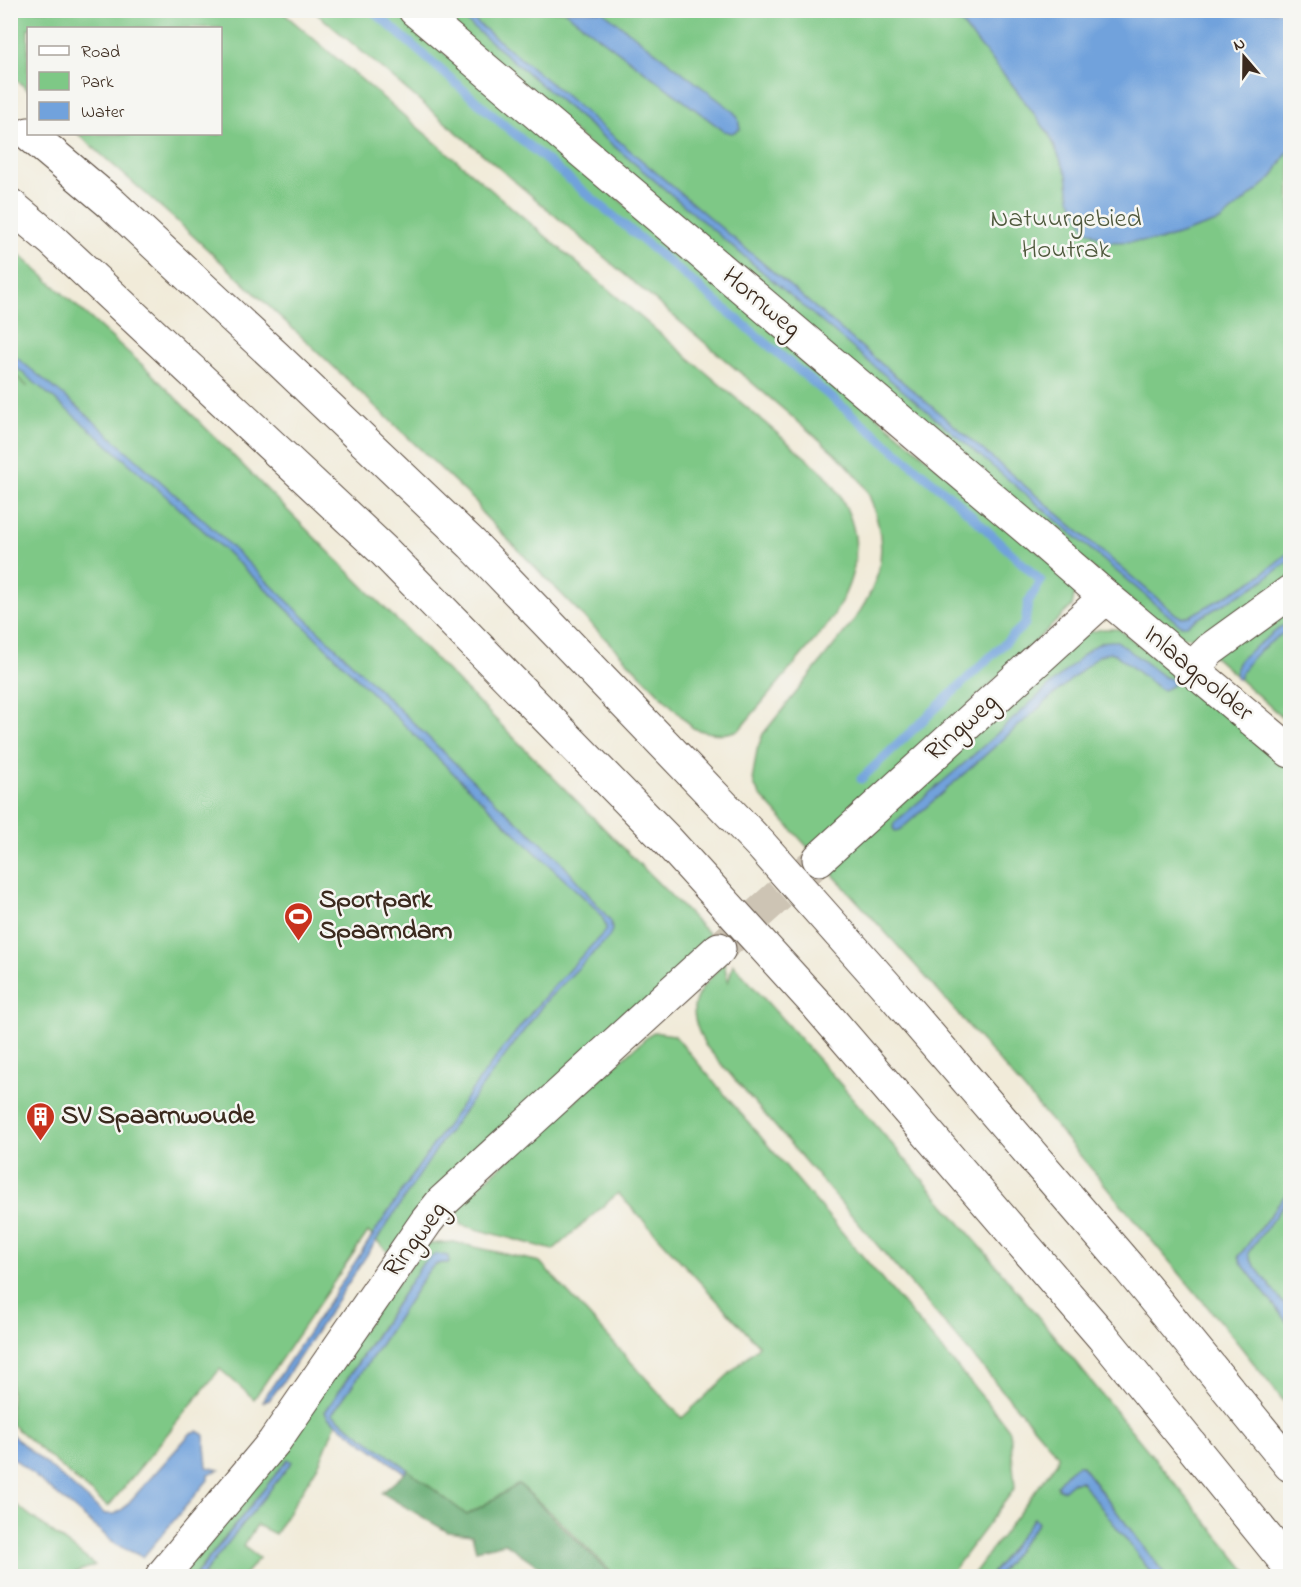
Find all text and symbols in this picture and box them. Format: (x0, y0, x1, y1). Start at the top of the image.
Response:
legend (27, 27, 222, 135)
north arrow (1214, 27, 1274, 87)
text: N (1230, 32, 1249, 58)
text: Road (81, 40, 120, 66)
text: Park (81, 70, 114, 96)
text: Water (81, 100, 125, 126)
park label: Natuurgebied Houtrak (990, 200, 1142, 270)
street label: Hornweg (713, 258, 809, 348)
street label: Inlaagpolder (1134, 616, 1262, 732)
street label: Ringweg (917, 684, 1007, 772)
place label: Sportpark Spaarndam (319, 881, 453, 951)
sports icon: Sportpark Spaarndam (282, 900, 314, 942)
place label: SV Spaarnwoude (61, 1097, 256, 1136)
building icon: SV Spaarnwoude (24, 1100, 56, 1142)
street label: Ringweg (374, 1193, 458, 1287)

